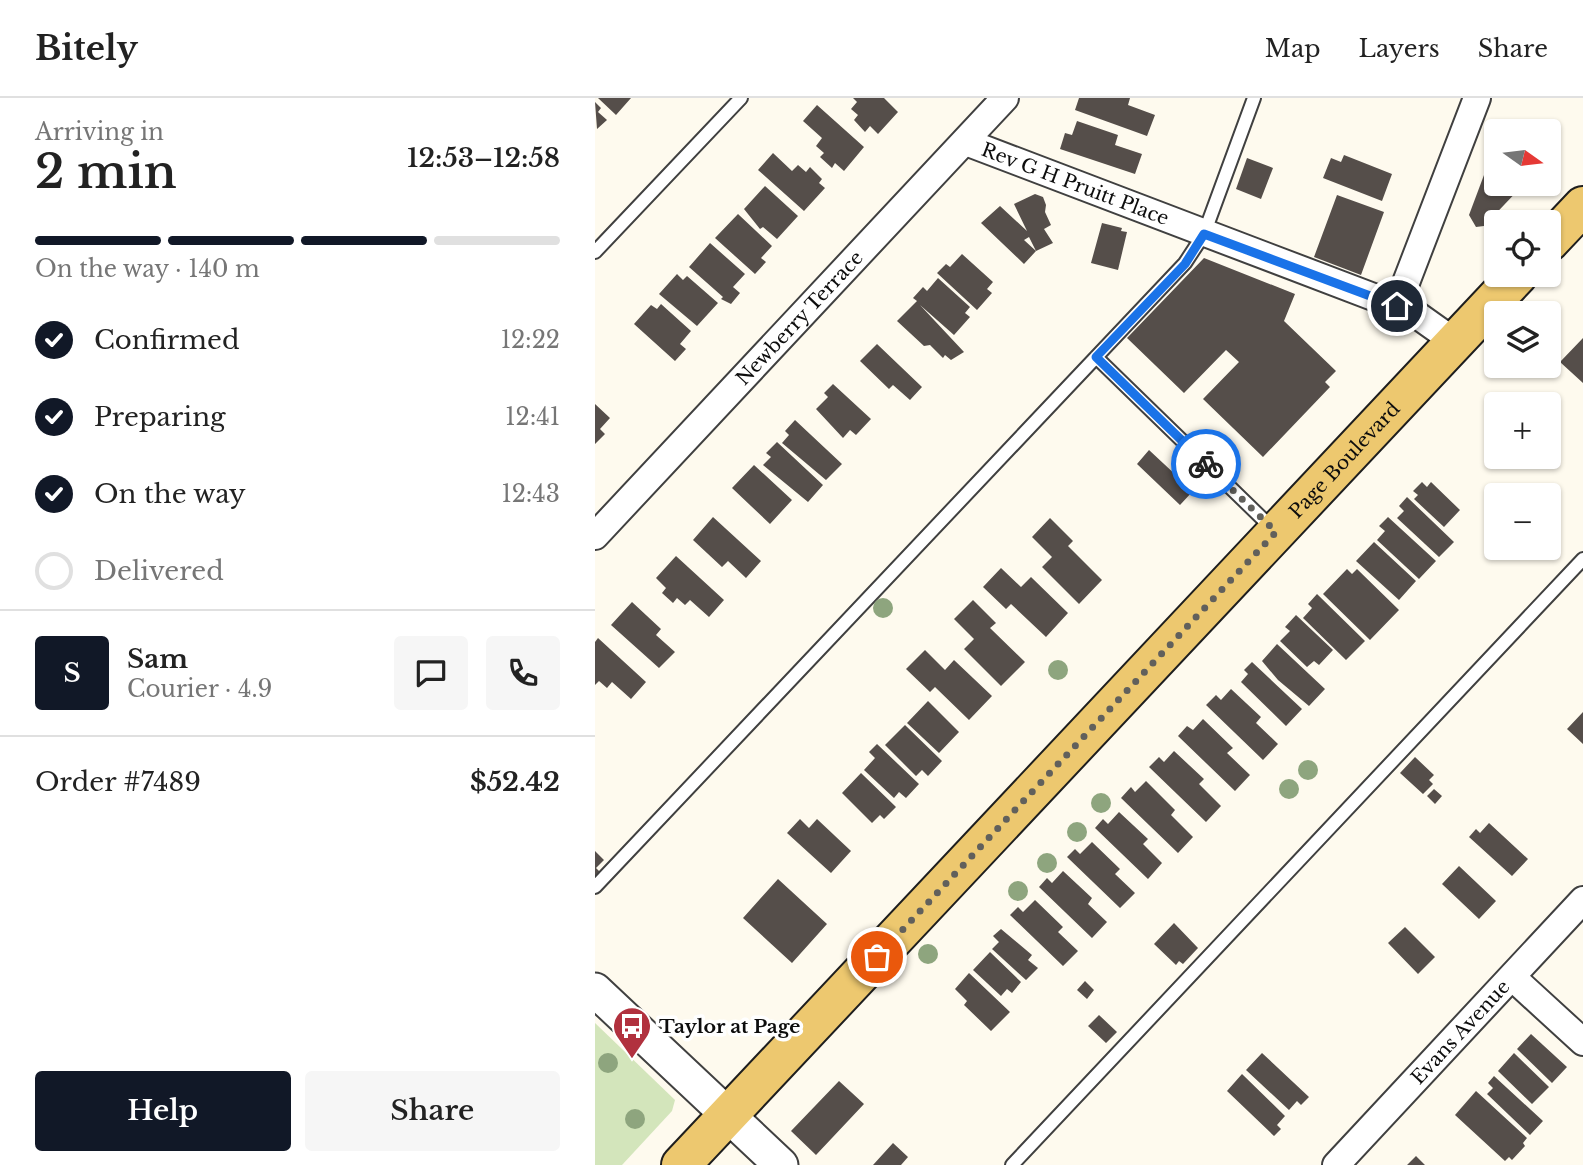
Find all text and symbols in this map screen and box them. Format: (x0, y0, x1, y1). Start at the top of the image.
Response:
text: Bitely (35, 28, 138, 69)
text: Map (1265, 34, 1321, 63)
text: Layers (1359, 34, 1440, 63)
text: Share (1478, 34, 1548, 63)
text: Arriving in (35, 118, 164, 146)
north arrow (1484, 119, 1561, 196)
map controls (1484, 119, 1561, 560)
street label: Rev G H Pruitt Place (978, 138, 1172, 230)
text: 12:53–12:58 (407, 142, 560, 174)
text: 2 min (35, 143, 177, 200)
button: locate (1484, 210, 1561, 287)
street label: Newberry Terrace (731, 246, 868, 390)
text: On the way · 140 m (35, 255, 260, 283)
pin (1367, 276, 1427, 336)
icon: home (1378, 287, 1416, 325)
button: layers (1484, 301, 1561, 378)
icon: check (35, 321, 73, 359)
text: Confirmed (94, 324, 239, 356)
text: 12:22 (501, 326, 560, 354)
button: + (1484, 392, 1561, 469)
street label: Page Boulevard (1284, 397, 1404, 523)
icon: check (35, 398, 73, 436)
text: Preparing (94, 401, 226, 433)
text: 12:41 (505, 403, 560, 431)
courier (1171, 429, 1241, 499)
icon: bike (1187, 445, 1225, 483)
icon: check (35, 475, 73, 513)
text: On the way (94, 478, 246, 510)
text: 12:43 (501, 480, 560, 508)
button: − (1484, 483, 1561, 560)
text: Delivered (94, 555, 224, 587)
button: chat (394, 636, 468, 710)
button: phone (486, 636, 560, 710)
text: Sam (127, 643, 188, 675)
text: S (63, 657, 81, 689)
text: Courier · 4.9 (127, 675, 272, 703)
text: Order #7489 (35, 766, 201, 798)
text: $52.42 (470, 766, 560, 798)
pin (847, 927, 907, 987)
icon: bag (858, 938, 896, 976)
street label: Evans Avenue (1406, 975, 1514, 1089)
bus stop icon: Taylor at Page (611, 1005, 653, 1060)
place label: Taylor at Page (659, 1015, 800, 1038)
button: Help (35, 1071, 291, 1151)
button: Share (305, 1071, 560, 1151)

